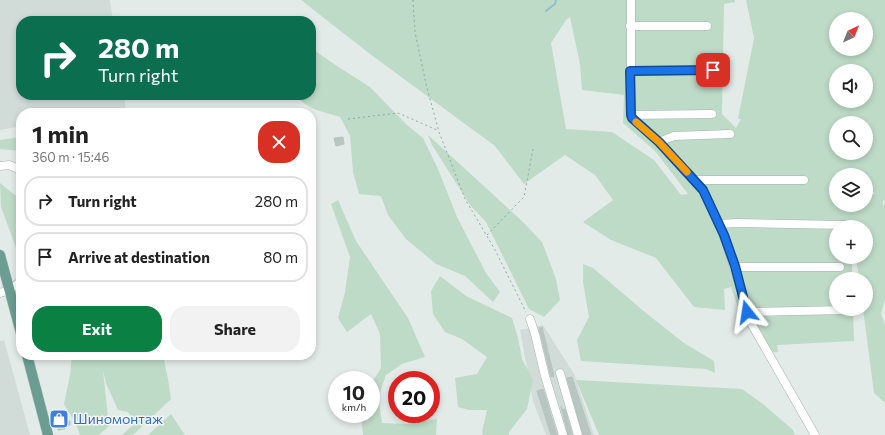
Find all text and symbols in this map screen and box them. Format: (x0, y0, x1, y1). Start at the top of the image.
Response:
north arrow (829, 12, 873, 56)
map controls (829, 12, 873, 316)
text: 280 m (98, 30, 179, 64)
icon: right (32, 32, 84, 84)
pin (696, 53, 730, 87)
icon: arrive (702, 59, 724, 81)
text: Turn right (98, 64, 178, 86)
button: sound (829, 64, 873, 108)
button: search (829, 116, 873, 160)
text: 1 min (32, 119, 89, 148)
button: close (258, 121, 300, 163)
text: 360 m · 15:46 (32, 149, 109, 165)
button: layers (829, 168, 873, 212)
icon: right (34, 190, 56, 212)
text: Turn right (68, 192, 137, 210)
text: 280 m (255, 192, 298, 210)
button: + (829, 220, 873, 264)
icon: arrive (34, 246, 56, 268)
text: Arrive at destination (68, 248, 210, 266)
text: 80 m (263, 248, 298, 266)
button: − (829, 272, 873, 316)
position arrow (726, 291, 768, 333)
button: Exit (32, 306, 162, 352)
button: Share (170, 306, 300, 352)
speed limit sign: 20 (388, 371, 440, 423)
text: 10 (343, 380, 365, 404)
text: km/h (342, 401, 366, 413)
shop icon: Шиномонтаж (48, 408, 70, 430)
place label: Шиномонтаж (73, 410, 163, 427)

